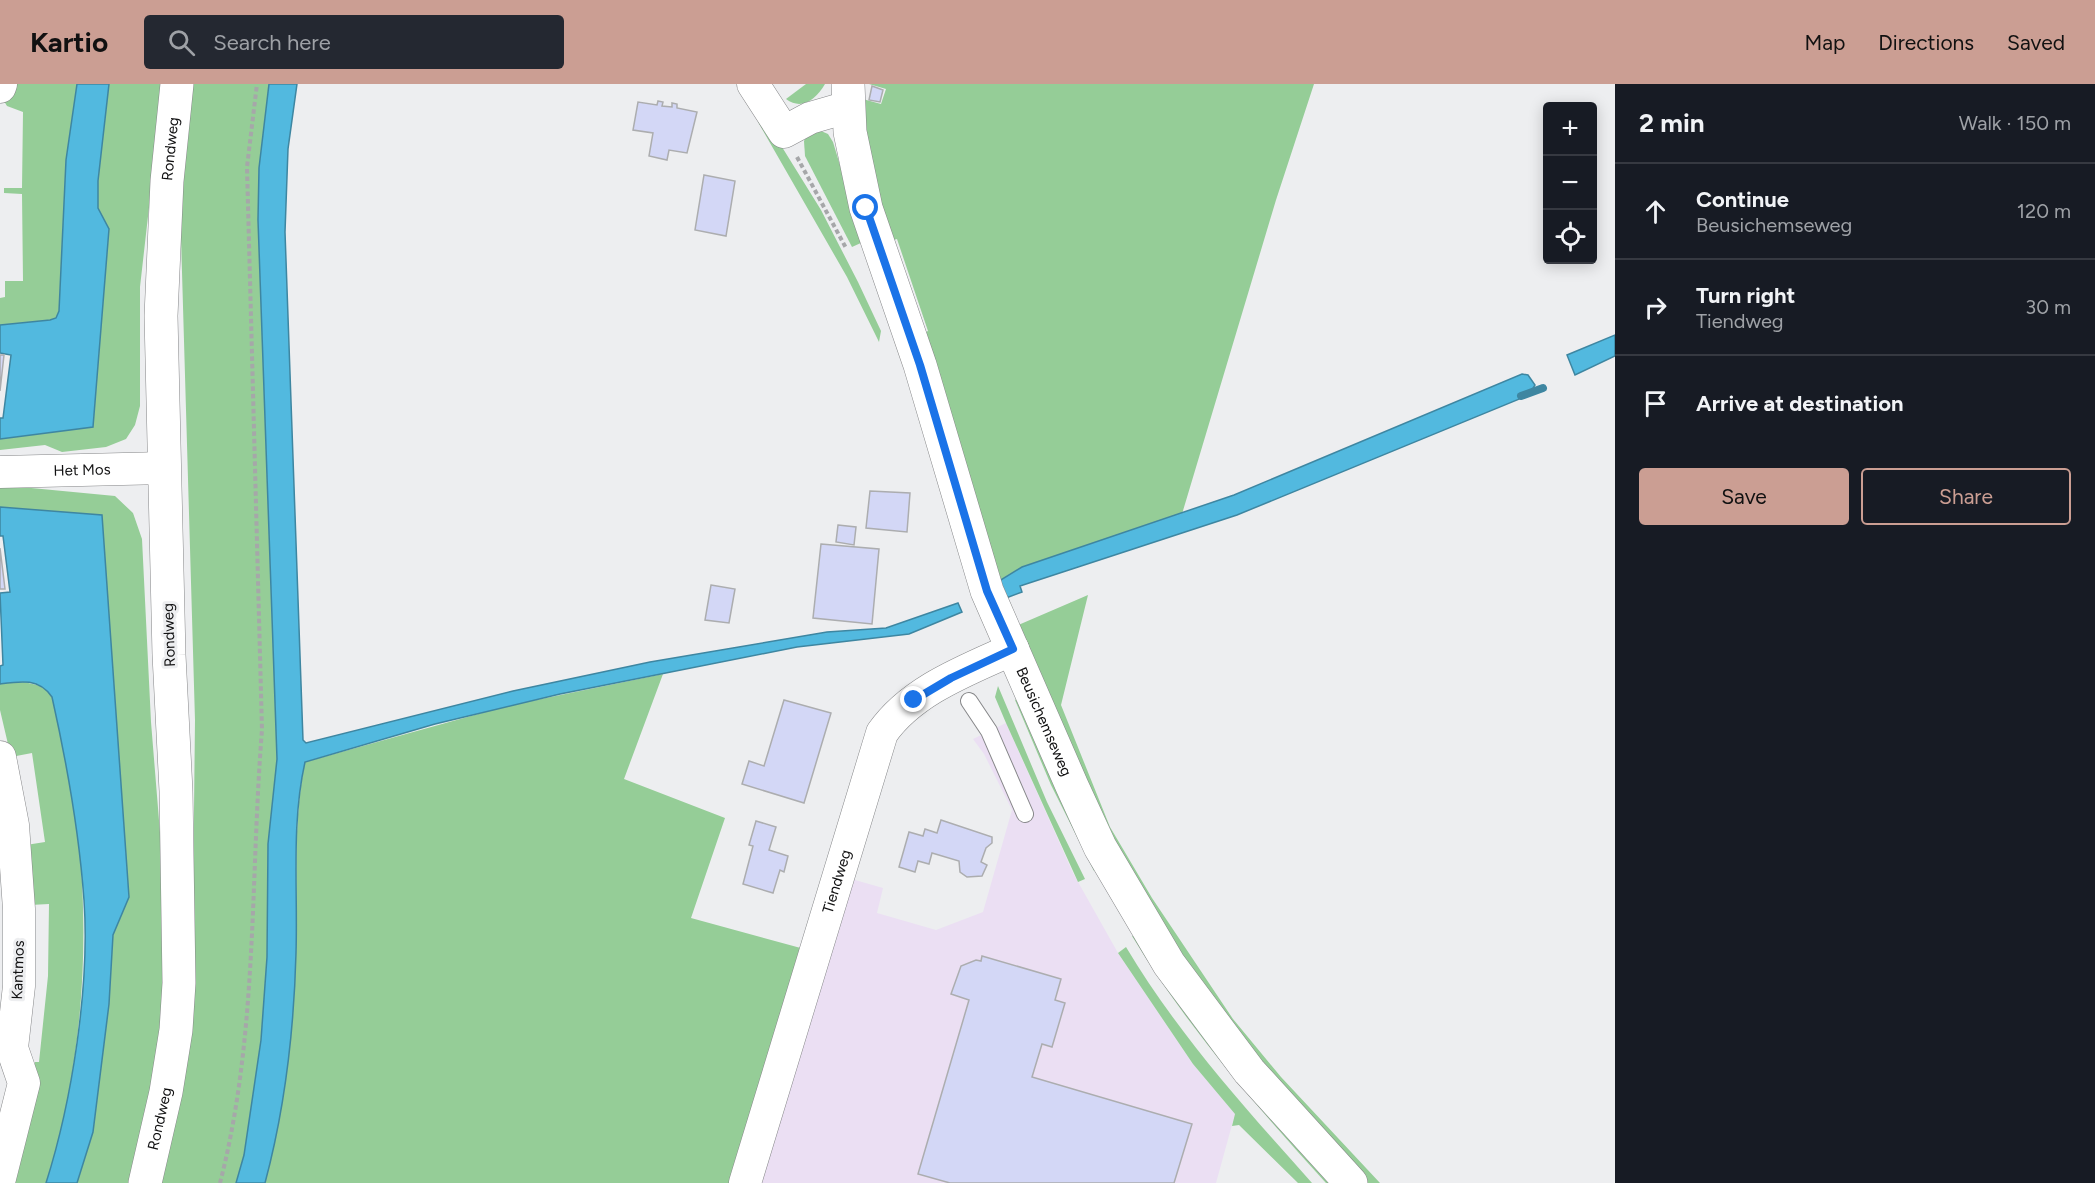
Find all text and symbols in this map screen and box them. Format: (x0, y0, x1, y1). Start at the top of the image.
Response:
search box (144, 15, 564, 69)
text: Kartio (30, 25, 108, 59)
icon: search (165, 26, 198, 59)
text: Search here (213, 29, 331, 56)
text: Map (1804, 30, 1845, 55)
text: Directions (1878, 30, 1974, 55)
text: Saved (2007, 30, 2065, 55)
map controls (1543, 102, 1597, 264)
button: + (1543, 102, 1597, 156)
text: 2 min (1639, 107, 1705, 139)
text: Walk · 150 m (1959, 111, 2071, 135)
street label: Rondweg (158, 116, 183, 182)
button: − (1543, 156, 1597, 210)
text: Continue (1696, 186, 1789, 213)
route start (852, 194, 878, 220)
icon: ahead (1639, 195, 1672, 228)
text: 120 m (2017, 199, 2071, 223)
button: locate (1543, 210, 1597, 264)
text: Beusichemseweg (1696, 213, 1852, 237)
text: Turn right (1696, 282, 1795, 309)
icon: right (1639, 291, 1672, 324)
text: 30 m (2025, 295, 2071, 319)
text: Tiendweg (1696, 309, 1784, 333)
icon: arrive (1639, 387, 1672, 420)
text: Arrive at destination (1696, 390, 1904, 417)
street label: Het Mos (53, 460, 111, 480)
button: Save (1639, 468, 1849, 525)
button: Share (1861, 468, 2071, 525)
street label: Rondweg (159, 603, 179, 667)
street label: Beusichemseweg (1012, 664, 1076, 779)
route end (900, 686, 926, 712)
street label: Tiendweg (819, 848, 855, 916)
street label: Kantmos (8, 940, 28, 1000)
street label: Rondweg (144, 1086, 176, 1152)

